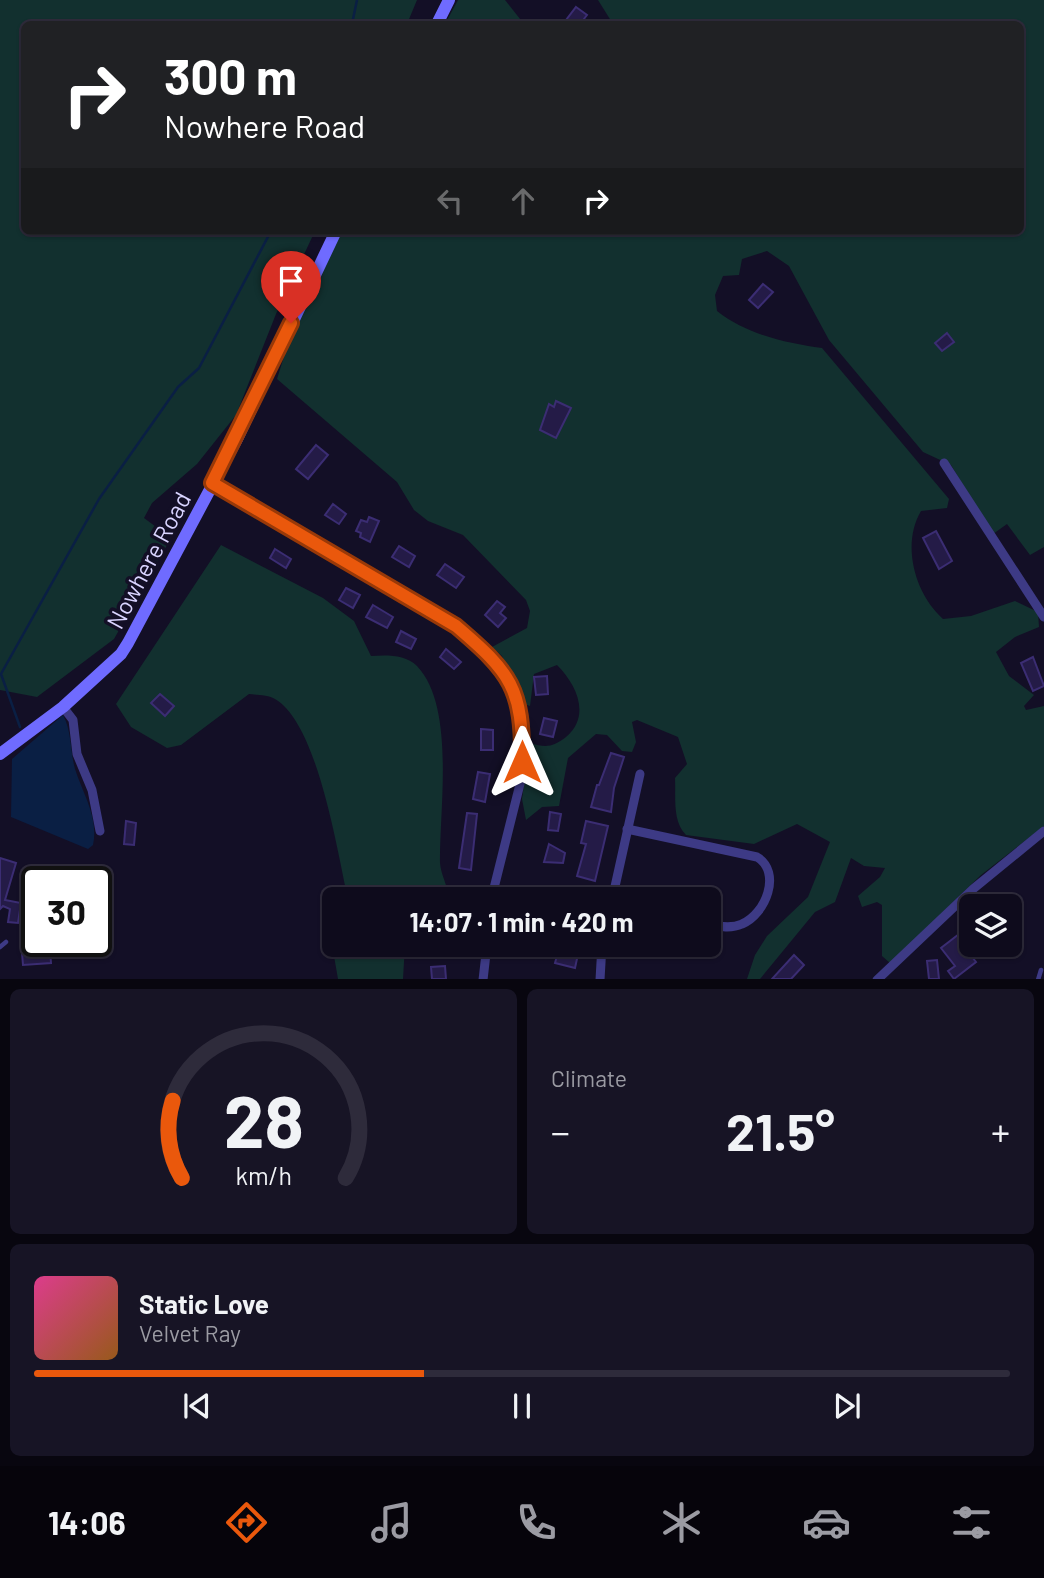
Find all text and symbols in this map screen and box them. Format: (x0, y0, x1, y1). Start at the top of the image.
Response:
text: 300 m (164, 46, 297, 105)
icon: right (49, 49, 140, 140)
text: Nowhere Road (164, 106, 365, 144)
icon: left (431, 182, 469, 220)
icon: ahead (504, 182, 542, 220)
icon: right (577, 182, 615, 220)
pin (261, 251, 321, 323)
icon: arrive (272, 262, 310, 300)
street label: Nowhere Road (100, 487, 196, 633)
position arrow (485, 725, 559, 799)
speed limit sign: 30 (21, 866, 112, 957)
map controls (959, 894, 1022, 957)
button: layers (959, 894, 1022, 957)
text: 14:07 · 1 min · 420 m (409, 906, 634, 937)
text: Climate (551, 1064, 627, 1092)
text: 28 (223, 1075, 304, 1163)
text: 21.5° (726, 1099, 835, 1161)
text: − (551, 1108, 570, 1154)
text: + (991, 1108, 1010, 1154)
text: km/h (235, 1159, 292, 1189)
text: Static Love (139, 1288, 269, 1319)
text: Velvet Ray (139, 1319, 241, 1347)
icon: previous (178, 1387, 216, 1425)
icon: pause (503, 1387, 541, 1425)
icon: next (828, 1387, 866, 1425)
icon: directions (222, 1498, 271, 1547)
icon: music (367, 1498, 416, 1547)
icon: phone (512, 1498, 561, 1547)
icon: climate (657, 1498, 706, 1547)
icon: car (802, 1498, 851, 1547)
icon: filters (947, 1498, 996, 1547)
text: 14:06 (48, 1503, 126, 1541)

